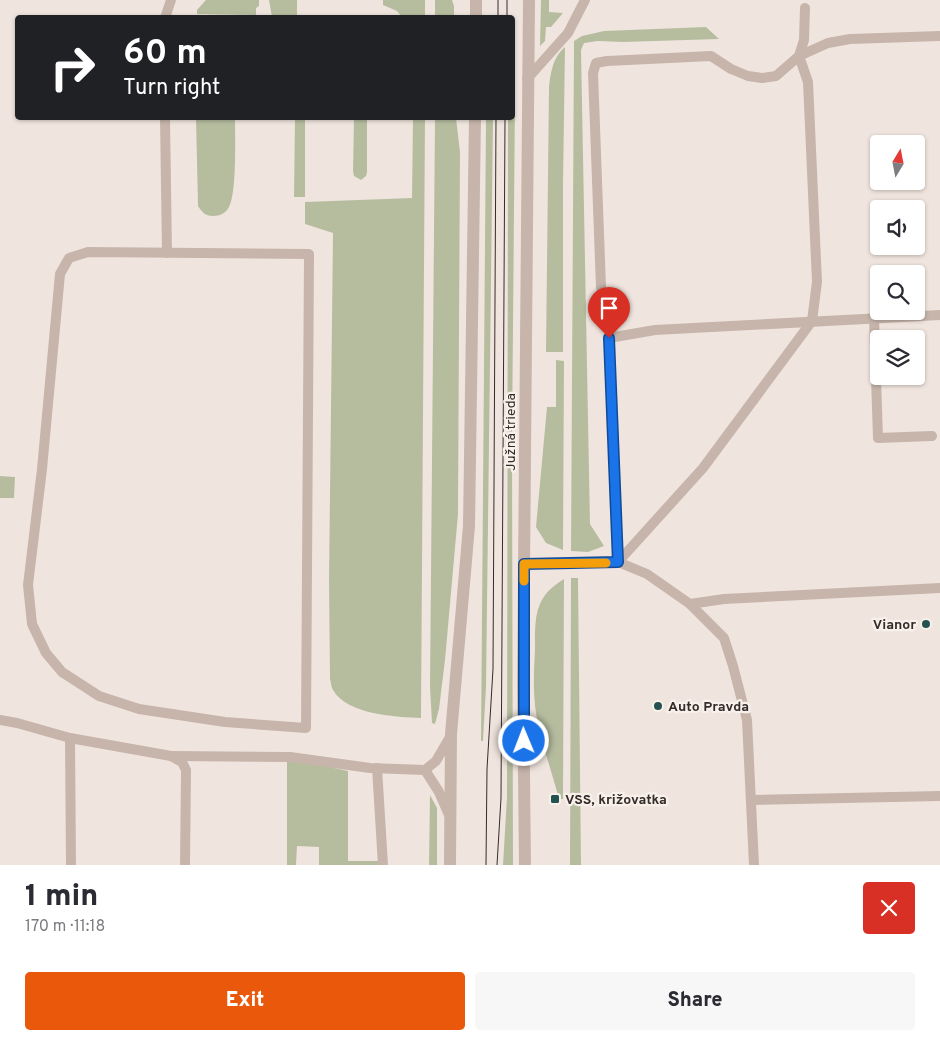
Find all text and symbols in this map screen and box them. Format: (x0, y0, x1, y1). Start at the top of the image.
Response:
text: 60 m (123, 32, 207, 76)
icon: right (40, 35, 105, 100)
text: Turn right (123, 75, 220, 102)
north arrow (870, 135, 925, 190)
map controls (870, 135, 925, 385)
button: sound (870, 200, 925, 255)
button: search (870, 265, 925, 320)
pin (588, 287, 630, 338)
icon: arrive (595, 294, 623, 322)
button: layers (870, 330, 925, 385)
street label: Južná trieda (503, 393, 520, 471)
place label: Vianor (873, 617, 916, 634)
marker: Vianor (920, 618, 932, 630)
place label: Auto Pravda (668, 699, 749, 716)
marker: Auto Pravda (652, 700, 664, 712)
position arrow (497, 714, 549, 766)
place label: VSS, križovatka (565, 792, 667, 809)
marker: VSS, križovatka (549, 793, 561, 805)
text: 1 min (25, 879, 98, 916)
button: close (863, 882, 915, 934)
text: 170 m · 11:18 (25, 917, 105, 937)
button: Exit (25, 972, 465, 1030)
button: Share (475, 972, 915, 1030)

